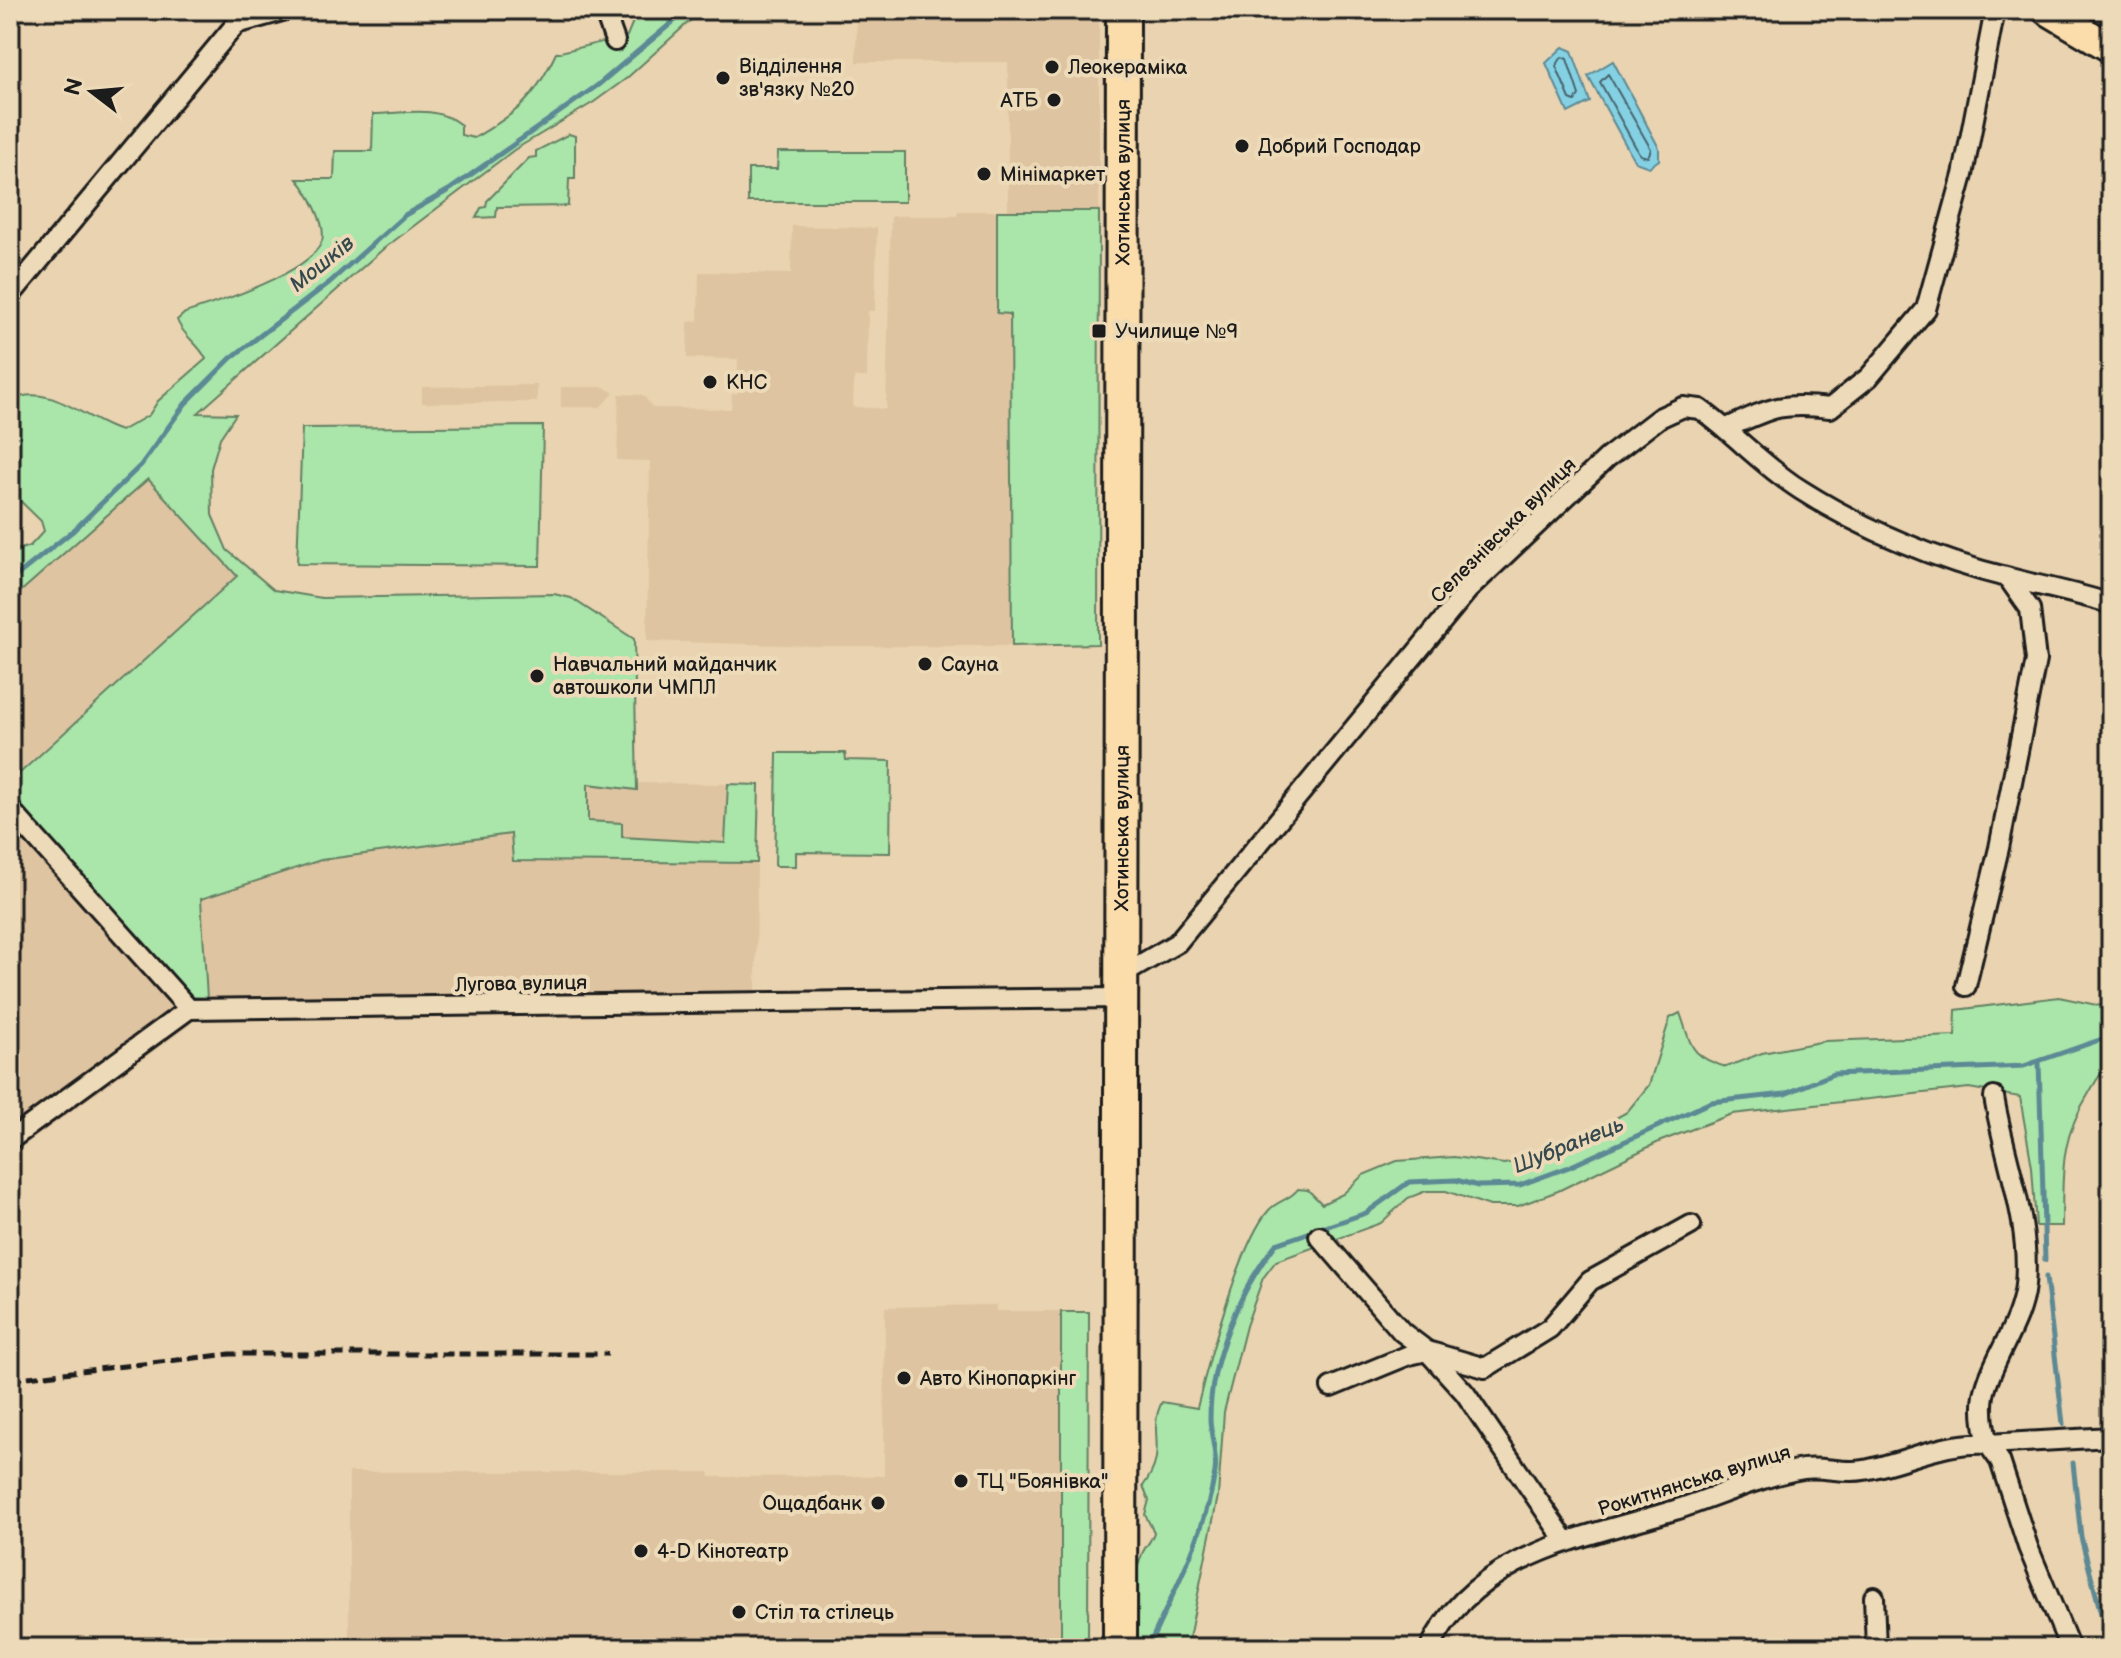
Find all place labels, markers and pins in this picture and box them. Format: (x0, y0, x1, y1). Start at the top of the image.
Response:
place label: Відділення зв'язку №20 (739, 55, 855, 102)
place label: Леокераміка (1067, 56, 1188, 80)
marker: Леокераміка (1043, 58, 1061, 76)
marker: Відділення зв'язку №20 (714, 69, 732, 87)
place label: АТБ (999, 89, 1038, 113)
marker: АТБ (1045, 91, 1063, 109)
place label: Добрий Господар (1258, 135, 1422, 159)
marker: Добрий Господар (1233, 137, 1251, 155)
place label: Мінімаркет (1000, 163, 1106, 187)
marker: Мінімаркет (975, 165, 993, 183)
place label: Училище №9 (1115, 320, 1238, 344)
marker: Училище №9 (1090, 322, 1108, 340)
place label: КНС (726, 371, 768, 395)
marker: КНС (701, 373, 719, 391)
place label: Навчальний майданчик автошколи ЧМПЛ (553, 653, 777, 700)
place label: Сауна (941, 653, 999, 677)
marker: Сауна (916, 655, 934, 673)
marker: Навчальний майданчик автошколи ЧМПЛ (528, 667, 546, 685)
place label: Авто Кінопаркінг (919, 1367, 1076, 1391)
marker: Авто Кінопаркінг (895, 1369, 913, 1387)
place label: ТЦ "Боянівка" (977, 1470, 1108, 1494)
marker: ТЦ "Боянівка" (952, 1472, 970, 1490)
place label: Ощадбанк (762, 1492, 862, 1516)
marker: Ощадбанк (869, 1494, 887, 1512)
place label: 4-D Кінотеатр (657, 1540, 789, 1564)
marker: 4-D Кінотеатр (632, 1542, 650, 1560)
place label: Стіл та стілець (755, 1601, 894, 1625)
marker: Стіл та стілець (730, 1603, 748, 1621)

